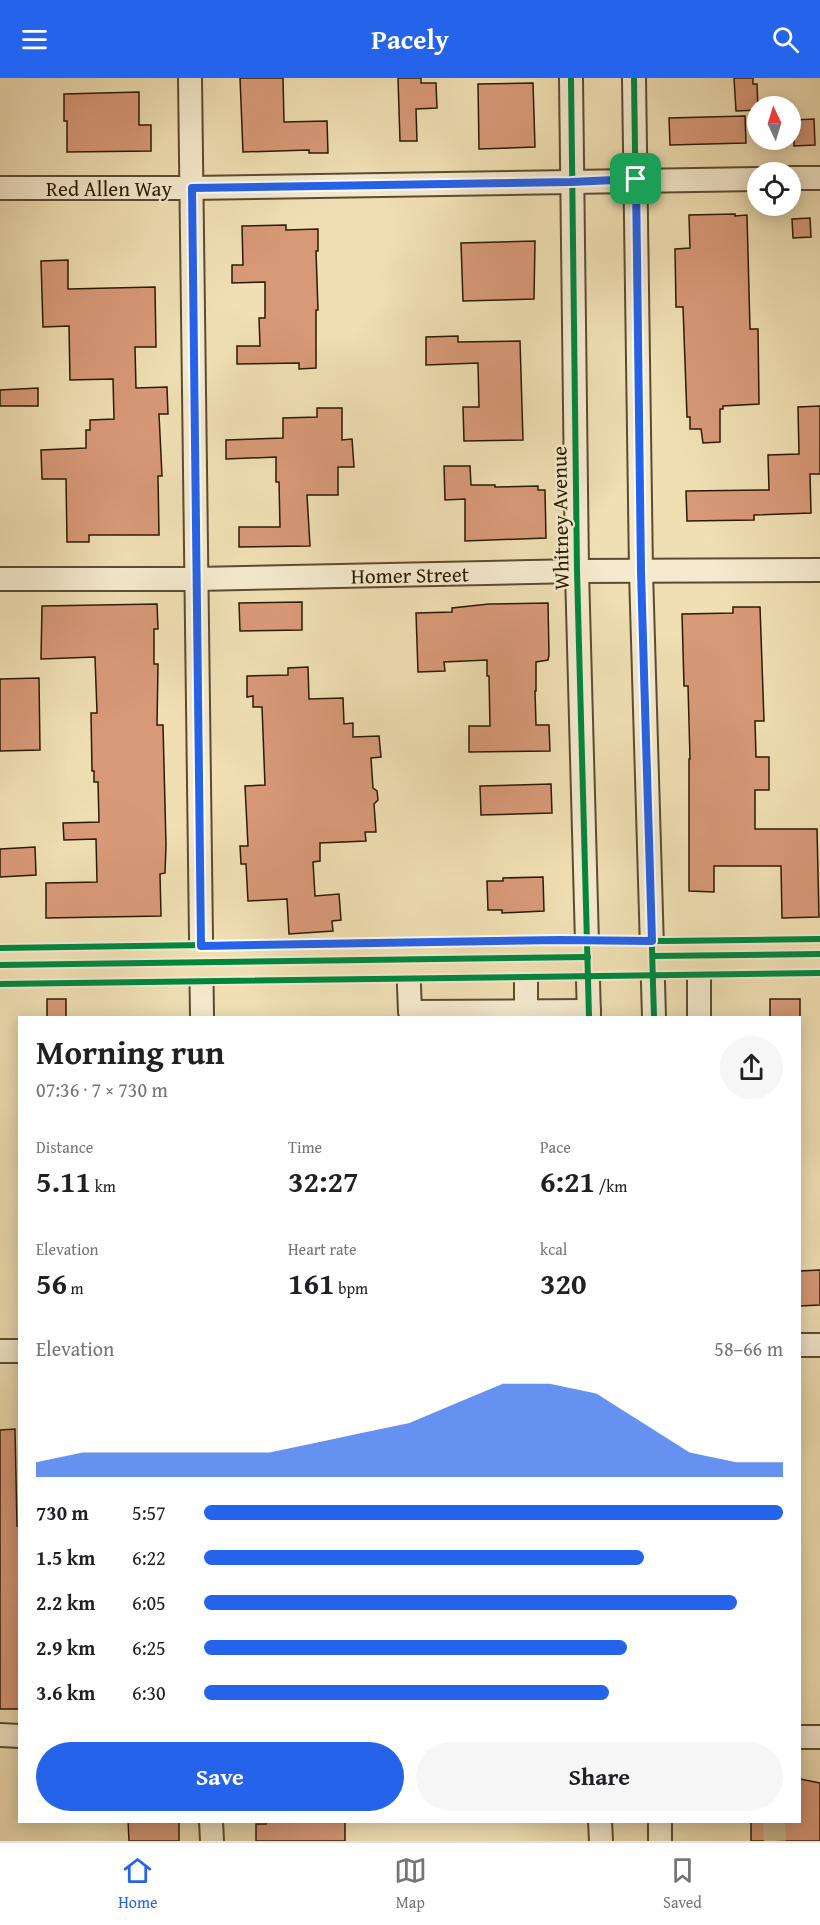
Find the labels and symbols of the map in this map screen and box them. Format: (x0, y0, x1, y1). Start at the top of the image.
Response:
north arrow (747, 96, 801, 150)
pin (610, 153, 661, 204)
street label: Red Allen Way (46, 173, 173, 204)
street label: Whitney Avenue (543, 445, 577, 590)
street label: Homer Street (351, 558, 470, 592)

